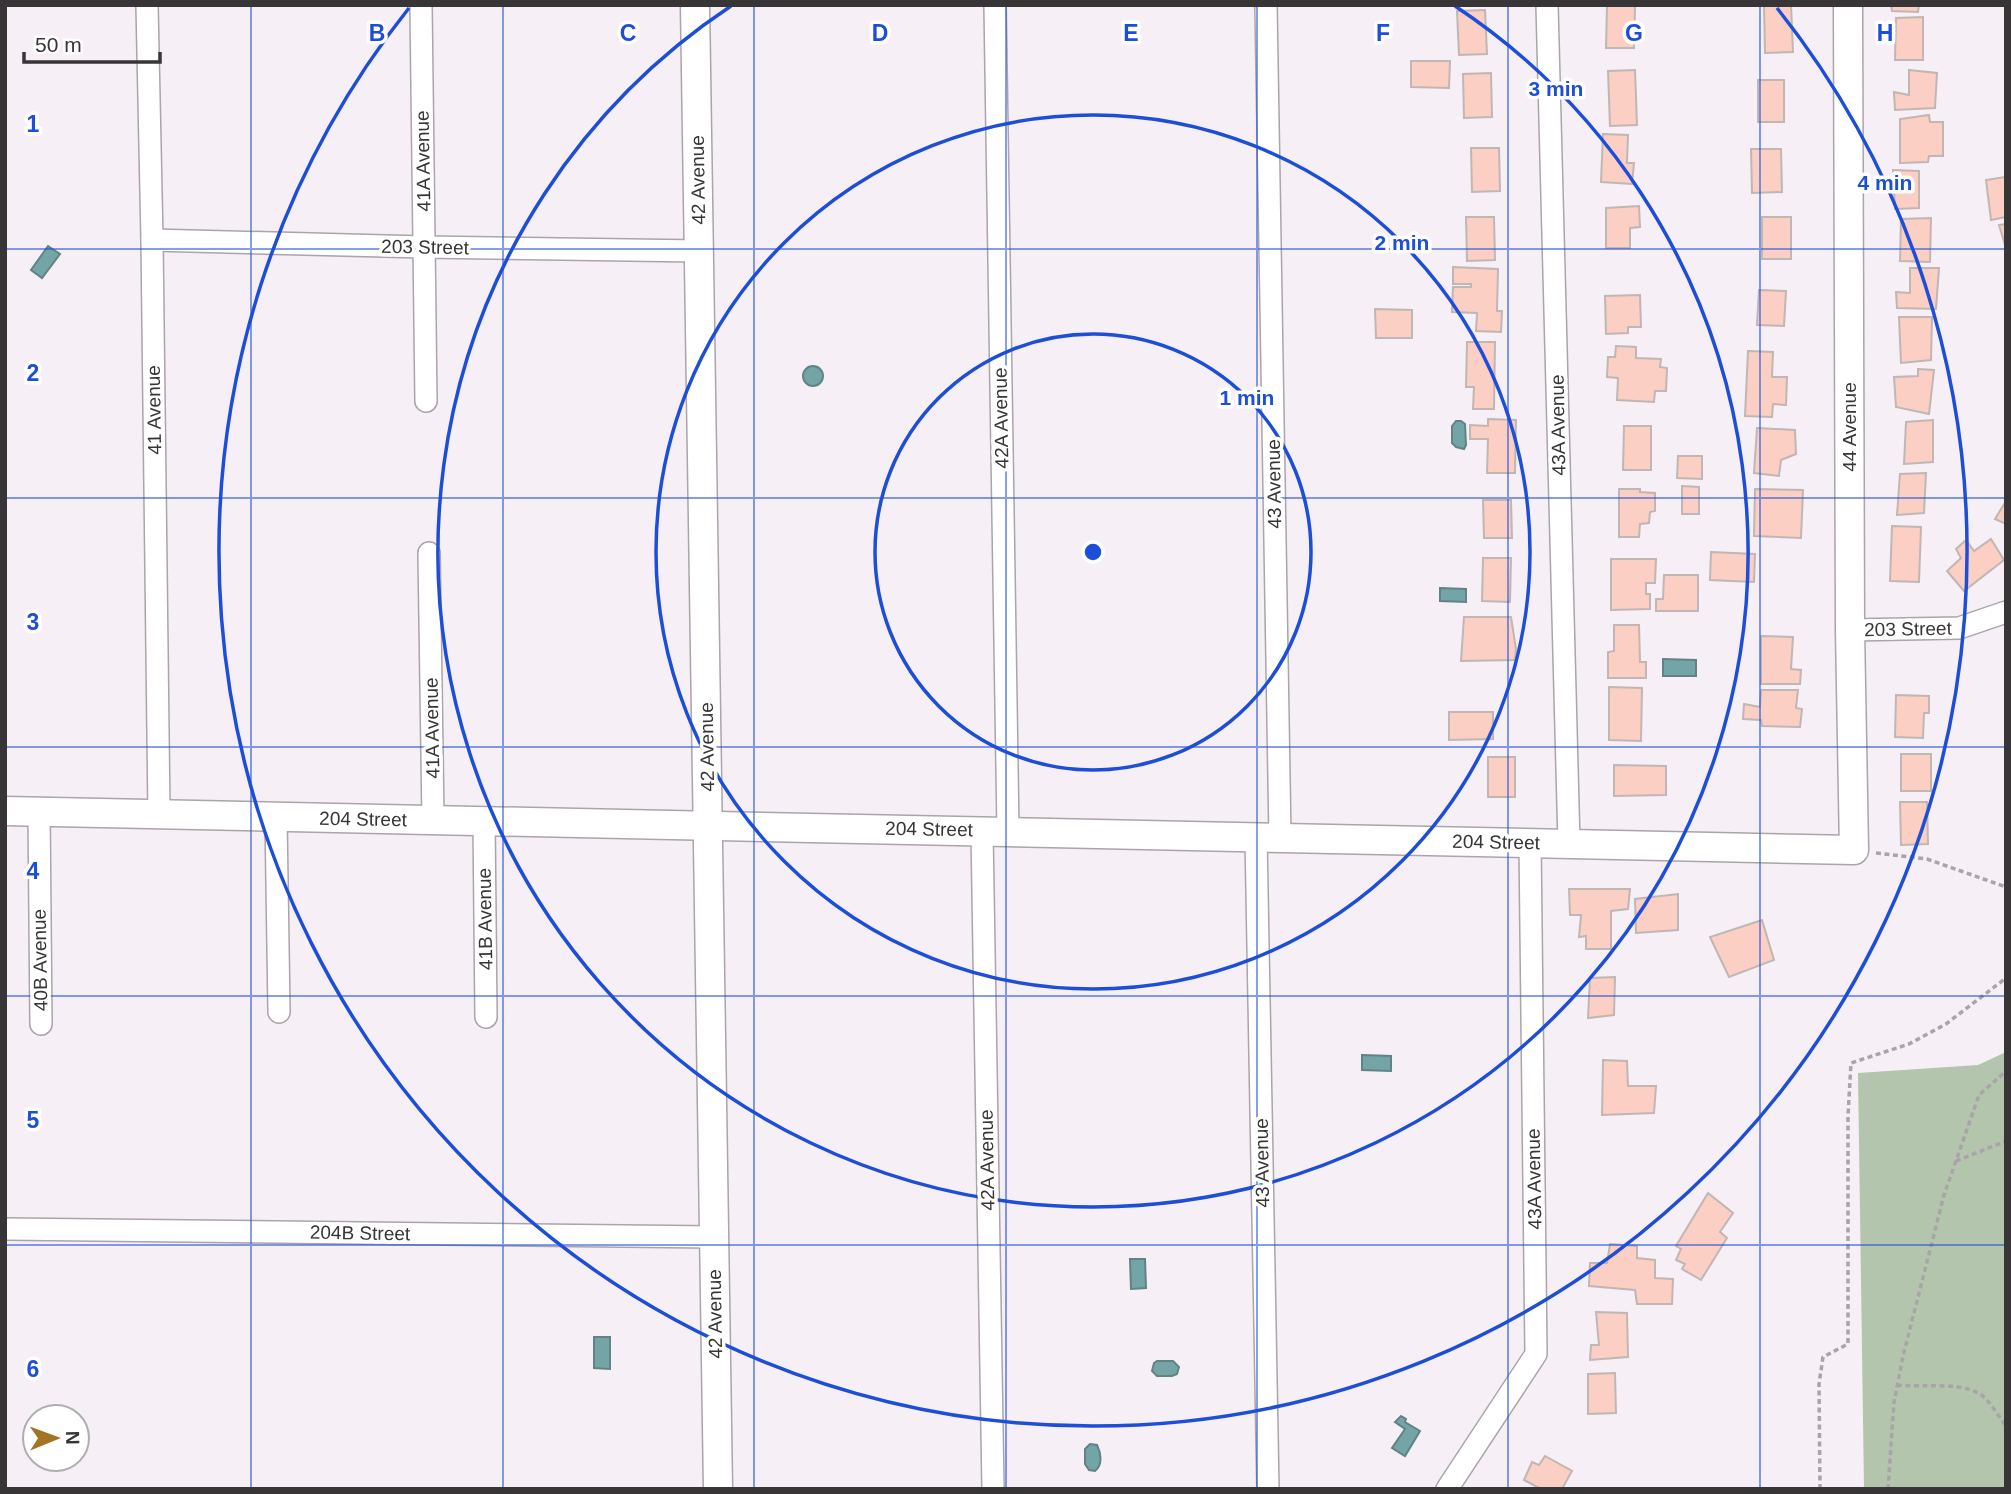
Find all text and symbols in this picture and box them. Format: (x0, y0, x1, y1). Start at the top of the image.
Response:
text: B (369, 20, 385, 46)
text: C (620, 20, 636, 46)
text: D (872, 20, 888, 46)
text: E (1123, 20, 1139, 46)
text: F (1376, 20, 1390, 46)
text: G (1625, 20, 1643, 46)
text: H (1877, 20, 1893, 46)
scale bar (24, 21, 161, 65)
text: 50 m (35, 33, 82, 56)
text: 3 min (1529, 77, 1583, 100)
street label: 41A Avenue (412, 110, 434, 212)
text: 1 (27, 111, 40, 137)
street label: 42 Avenue (687, 135, 709, 225)
text: 4 min (1858, 171, 1912, 194)
text: 2 min (1375, 231, 1429, 254)
street label: 203 Street (381, 236, 470, 258)
text: 2 (27, 360, 39, 386)
street label: 41 Avenue (143, 365, 165, 455)
street label: 42A Avenue (990, 367, 1012, 469)
street label: 43A Avenue (1547, 374, 1569, 476)
street label: 44 Avenue (1839, 382, 1860, 472)
text: 1 min (1220, 386, 1274, 409)
street label: 43 Avenue (1263, 439, 1285, 529)
centre of rings (1081, 540, 1105, 564)
text: 3 (27, 609, 39, 635)
street label: 203 Street (1864, 618, 1953, 640)
street label: 41A Avenue (421, 677, 443, 779)
street label: 42 Avenue (696, 702, 718, 792)
street label: 204 Street (319, 808, 408, 830)
street label: 204 Street (885, 818, 974, 840)
street label: 204 Street (1452, 831, 1541, 853)
text: 4 (27, 858, 40, 884)
street label: 41B Avenue (474, 868, 496, 970)
street label: 40B Avenue (29, 909, 51, 1011)
text: 5 (27, 1107, 40, 1133)
street label: 42A Avenue (976, 1109, 998, 1211)
street label: 43 Avenue (1251, 1118, 1273, 1208)
street label: 43A Avenue (1523, 1128, 1545, 1230)
street label: 204B Street (310, 1222, 411, 1244)
street label: 42 Avenue (704, 1269, 726, 1359)
text: 6 (27, 1356, 39, 1382)
north arrow (21, 1403, 91, 1473)
text: N (62, 1431, 83, 1445)

